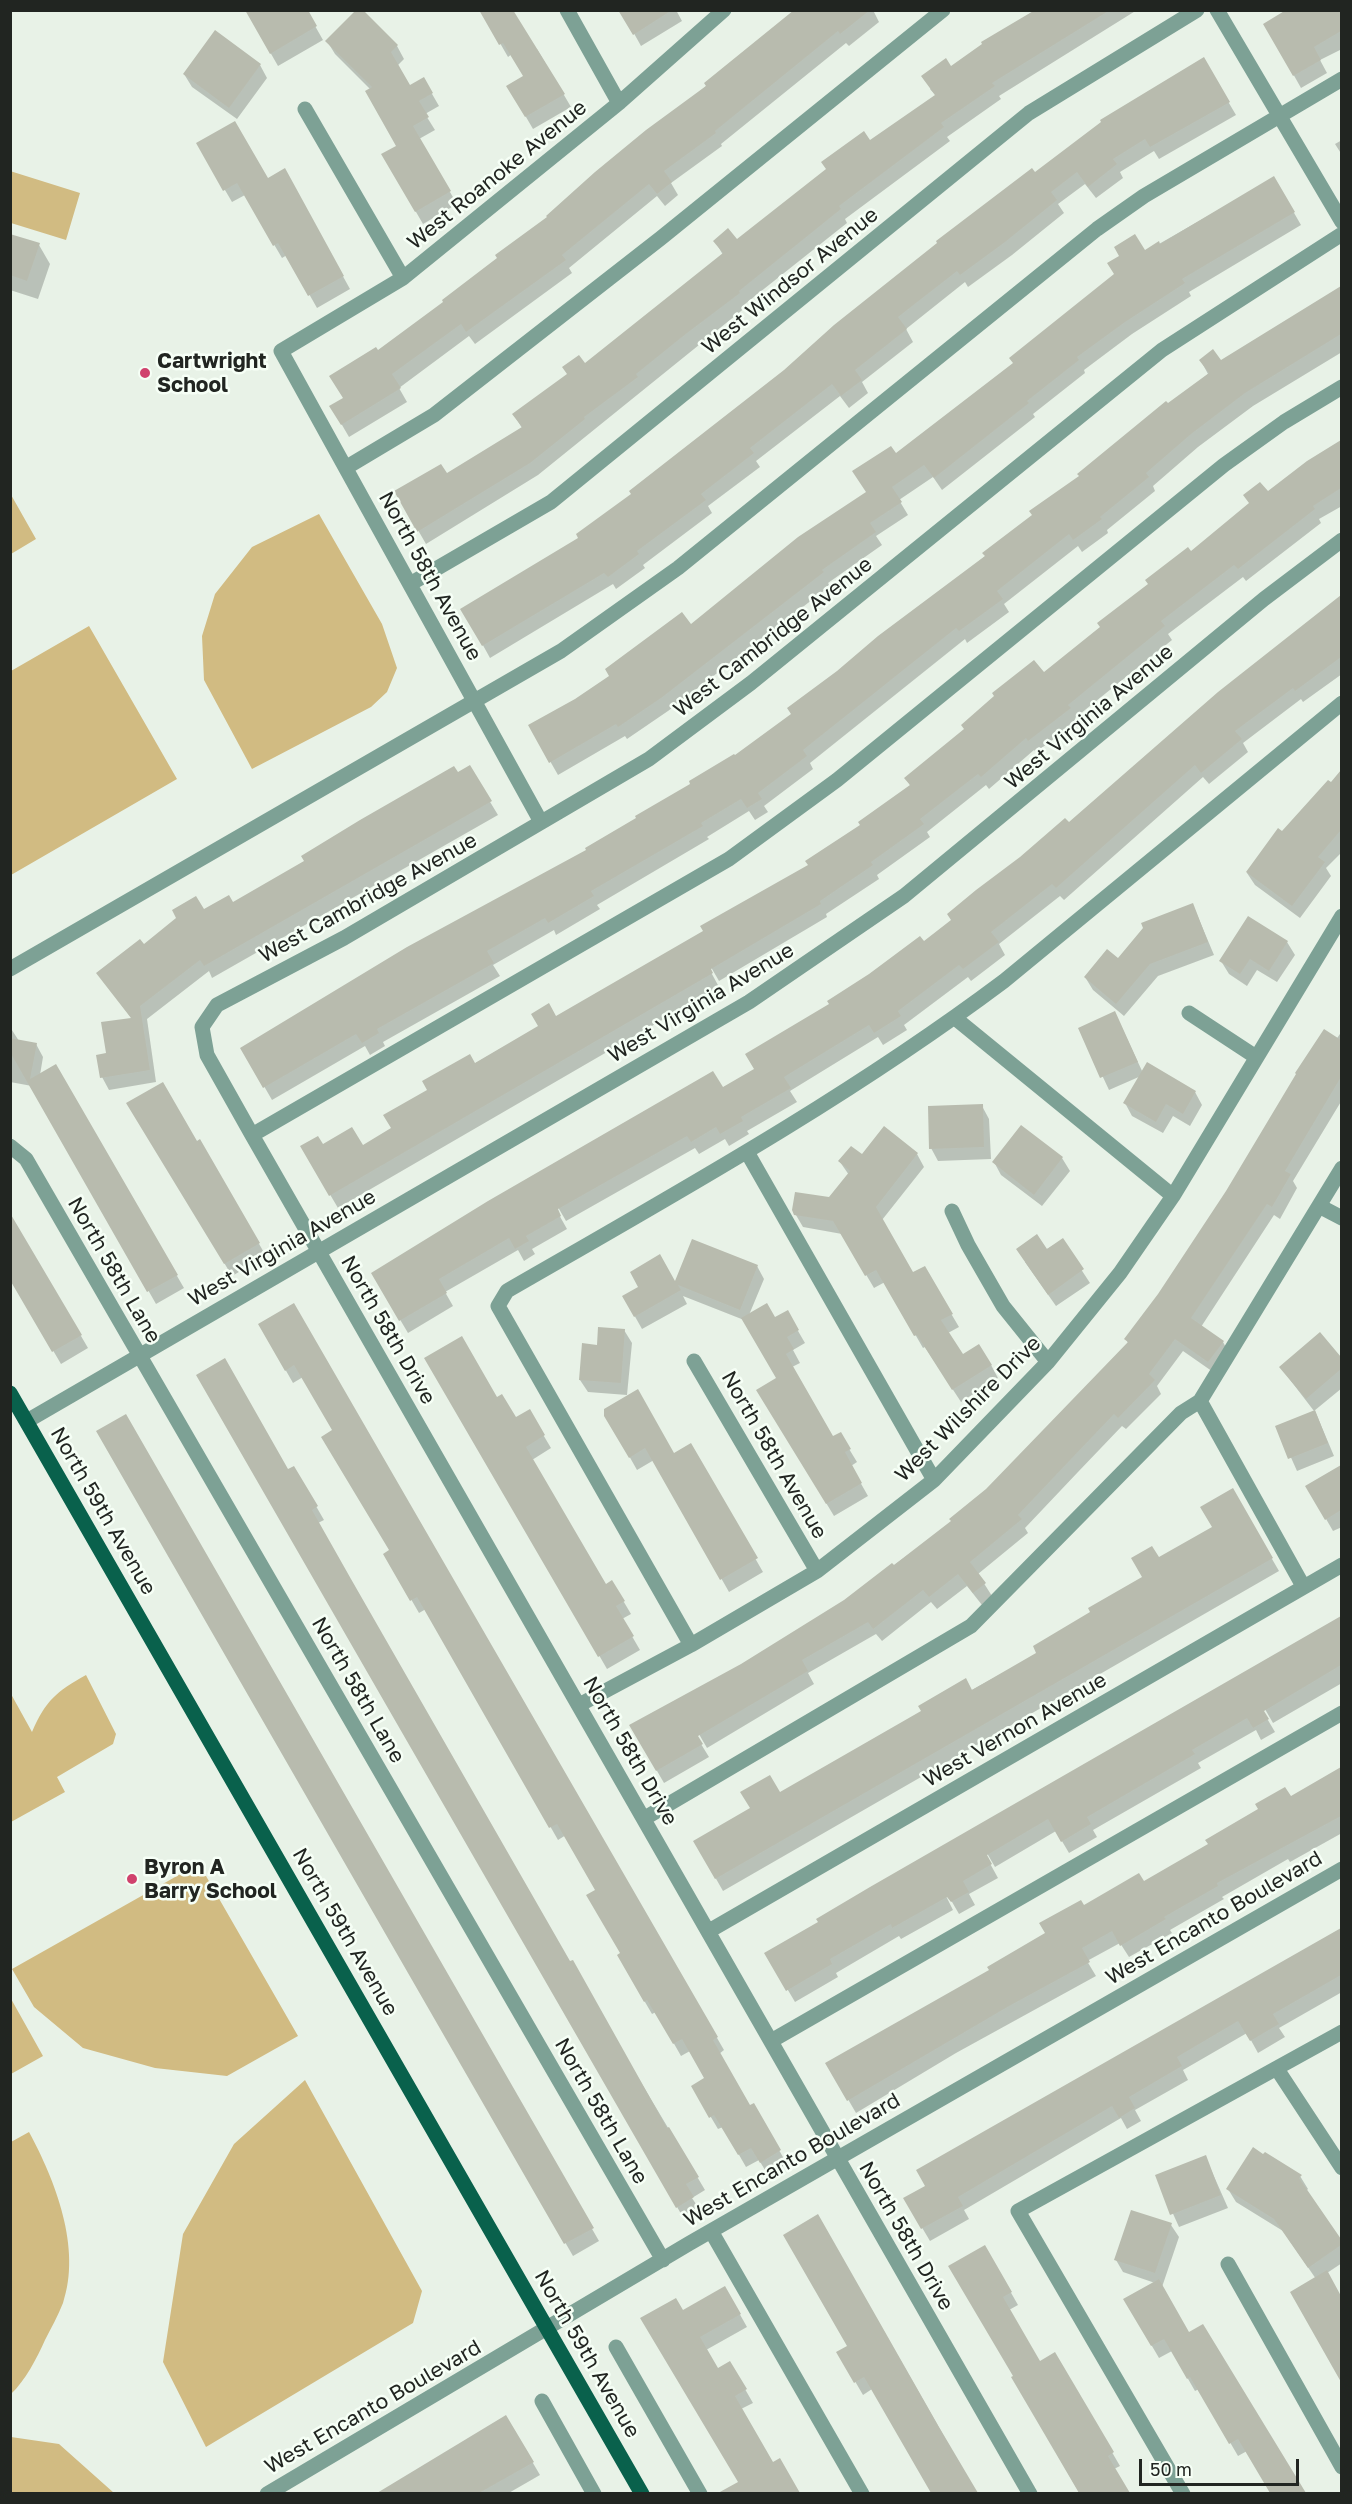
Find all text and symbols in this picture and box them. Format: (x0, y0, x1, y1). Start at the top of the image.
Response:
street label: West Roanoke Avenue (402, 95, 592, 255)
street label: West Windsor Avenue (697, 202, 883, 360)
place label: Cartwright School (157, 348, 267, 398)
marker: Cartwright School (138, 366, 152, 380)
street label: North 58th Avenue (373, 487, 487, 665)
street label: West Cambridge Avenue (669, 552, 877, 722)
street label: West Virginia Avenue (1000, 639, 1178, 795)
street label: West Cambridge Avenue (255, 828, 481, 968)
street label: West Virginia Avenue (604, 938, 798, 1068)
street label: West Virginia Avenue (184, 1184, 380, 1312)
street label: North 58th Lane (62, 1192, 166, 1348)
street label: North 58th Drive (335, 1251, 441, 1409)
street label: West Wilshire Drive (890, 1331, 1046, 1487)
street label: North 58th Avenue (716, 1367, 832, 1543)
street label: North 59th Avenue (45, 1423, 161, 1599)
street label: North 58th Lane (306, 1612, 410, 1768)
street label: West Vernon Avenue (919, 1667, 1111, 1793)
street label: North 58th Drive (577, 1672, 683, 1830)
street label: North 59th Avenue (287, 1844, 403, 2020)
street label: West Encanto Boulevard (1101, 1846, 1327, 1990)
place label: Byron A Barry School (144, 1854, 277, 1904)
marker: Byron A Barry School (125, 1872, 139, 1886)
street label: North 58th Lane (549, 2033, 653, 2189)
street label: West Encanto Boulevard (679, 2088, 905, 2232)
street label: North 58th Drive (853, 2157, 959, 2315)
street label: North 59th Avenue (529, 2266, 645, 2442)
street label: West Encanto Boulevard (260, 2335, 486, 2479)
scale bar (1142, 2447, 1302, 2485)
text: 50 m (1150, 2458, 1192, 2480)

